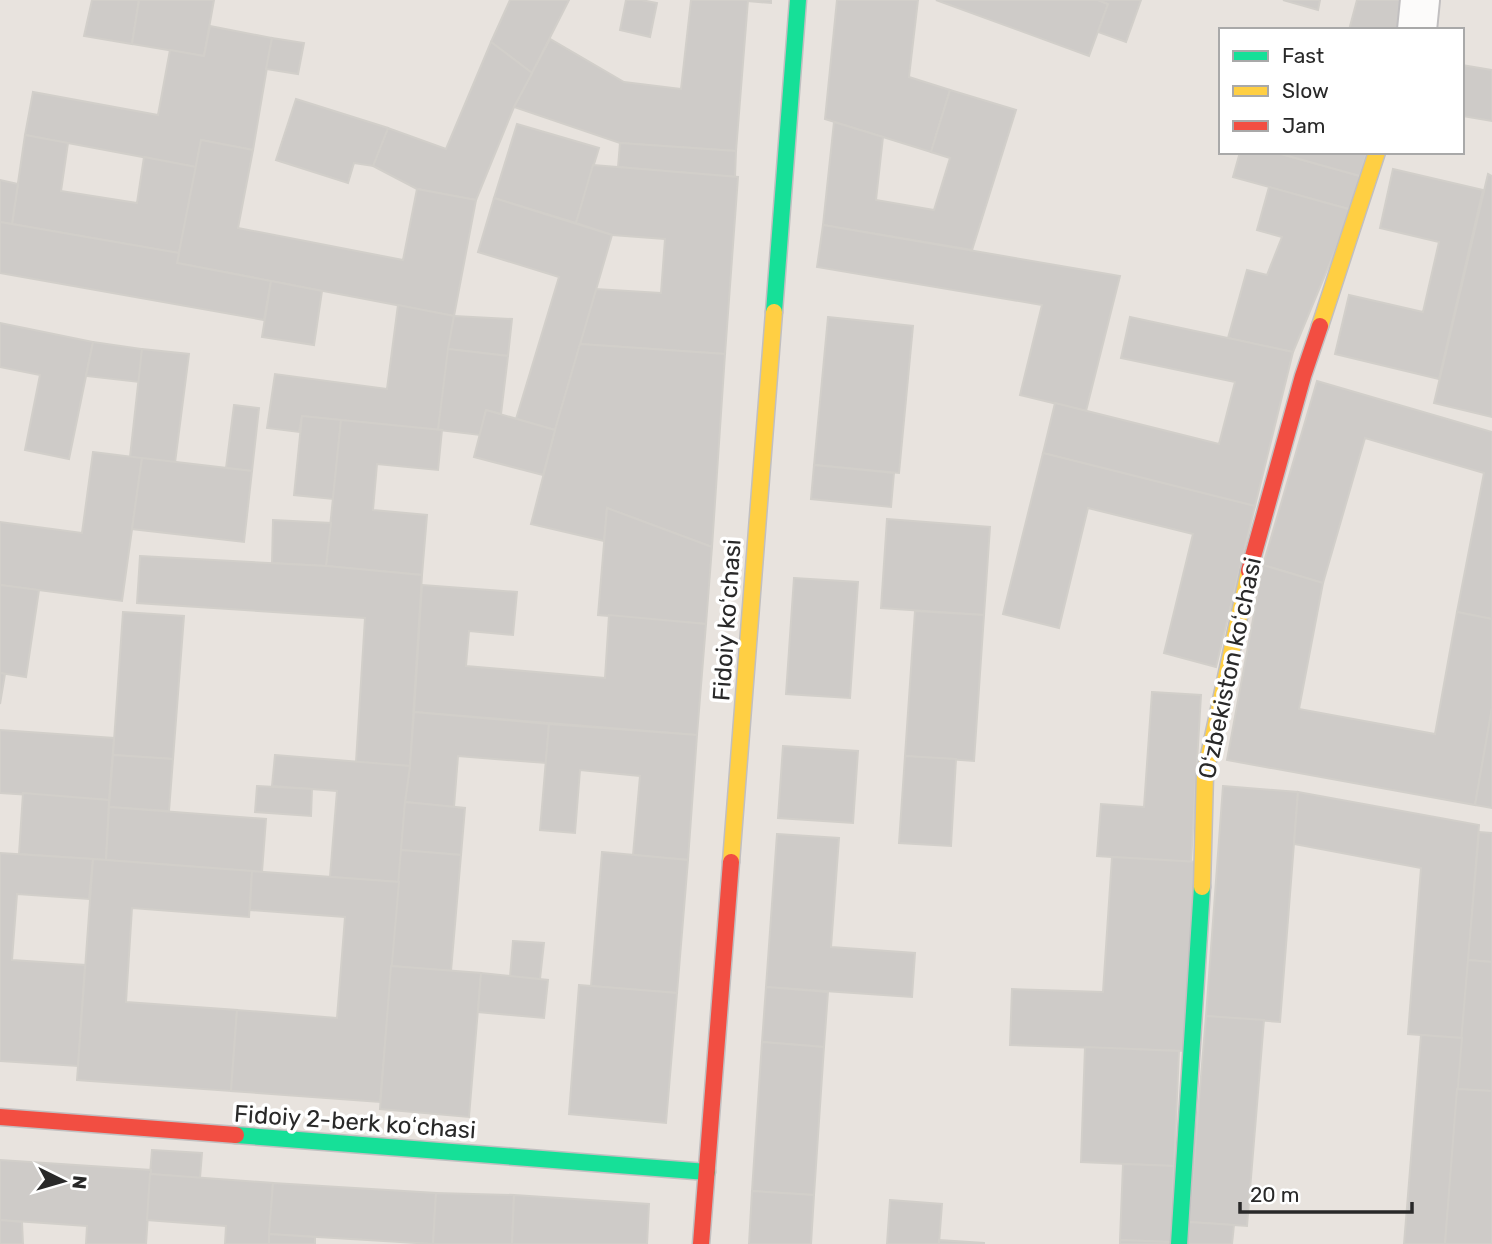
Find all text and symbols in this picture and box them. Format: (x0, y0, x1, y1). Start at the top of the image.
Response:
legend (1219, 28, 1464, 154)
text: Fast (1282, 43, 1324, 68)
text: Slow (1282, 78, 1329, 103)
text: Jam (1282, 113, 1326, 138)
street label: Fidoiy koʻchasi (707, 538, 747, 702)
street label: Oʻzbekiston koʻchasi (1193, 555, 1267, 781)
street label: Fidoiy 2-berk koʻchasi (233, 1100, 477, 1144)
north arrow (28, 1146, 98, 1216)
scale bar (1240, 1170, 1412, 1214)
text: N (67, 1175, 91, 1190)
text: 20 m (1250, 1182, 1299, 1207)

